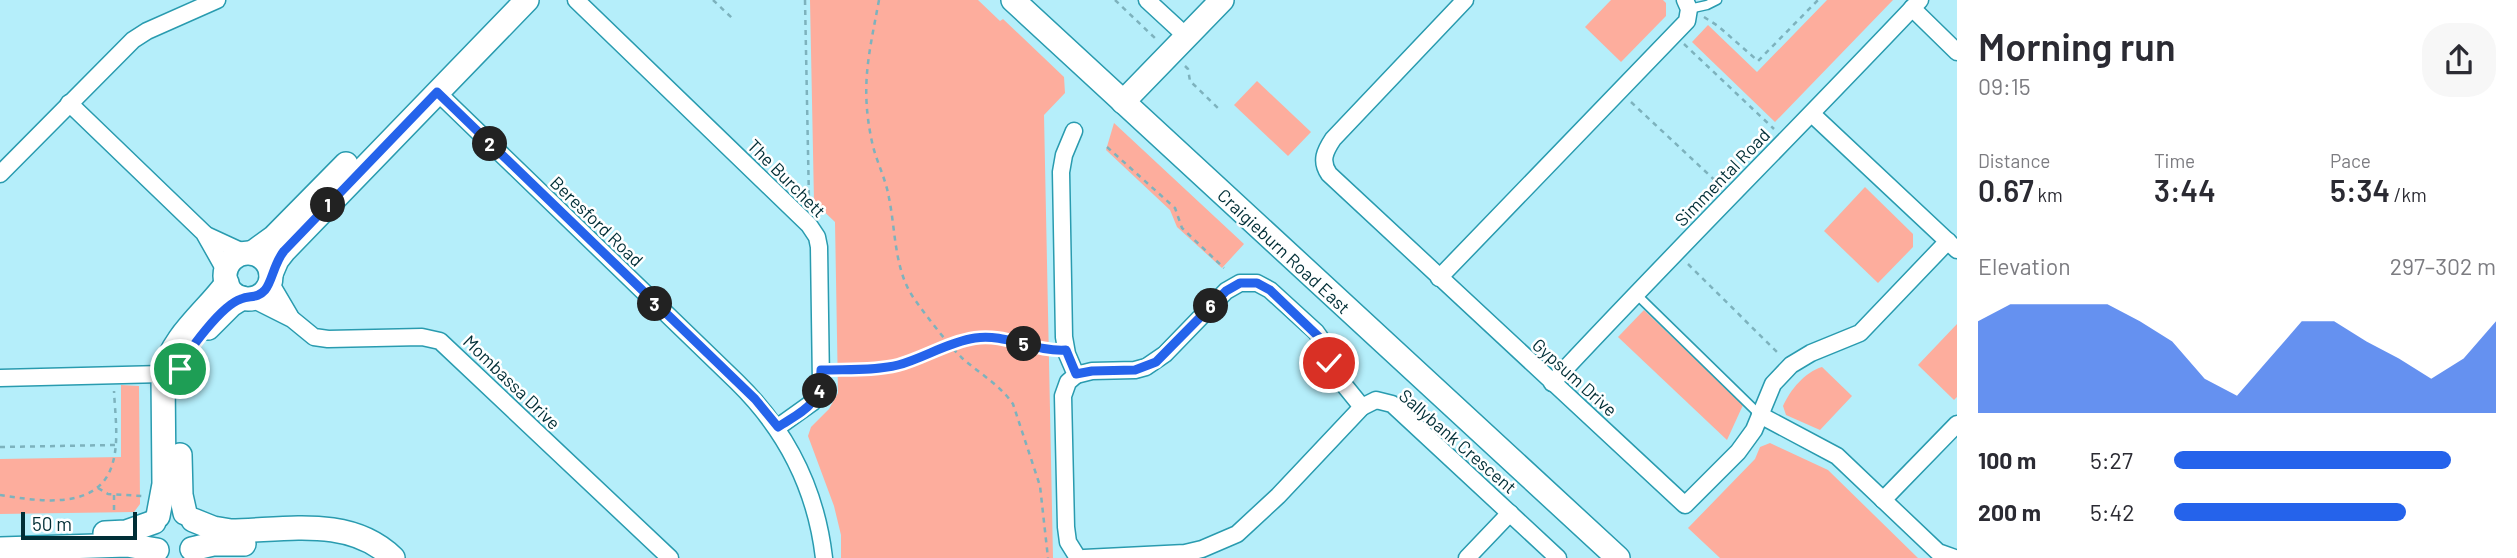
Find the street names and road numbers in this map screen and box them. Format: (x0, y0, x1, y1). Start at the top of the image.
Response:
street label: Simmental Road (1670, 124, 1774, 230)
street label: The Burchett (743, 134, 831, 222)
street label: Beresford Road (546, 171, 648, 271)
street label: Craigieburn Road East (1213, 184, 1355, 318)
street label: Mombassa Drive (459, 330, 565, 434)
street label: Gypsum Drive (1528, 333, 1622, 421)
street label: Sallybank Crescent (1395, 384, 1521, 498)

